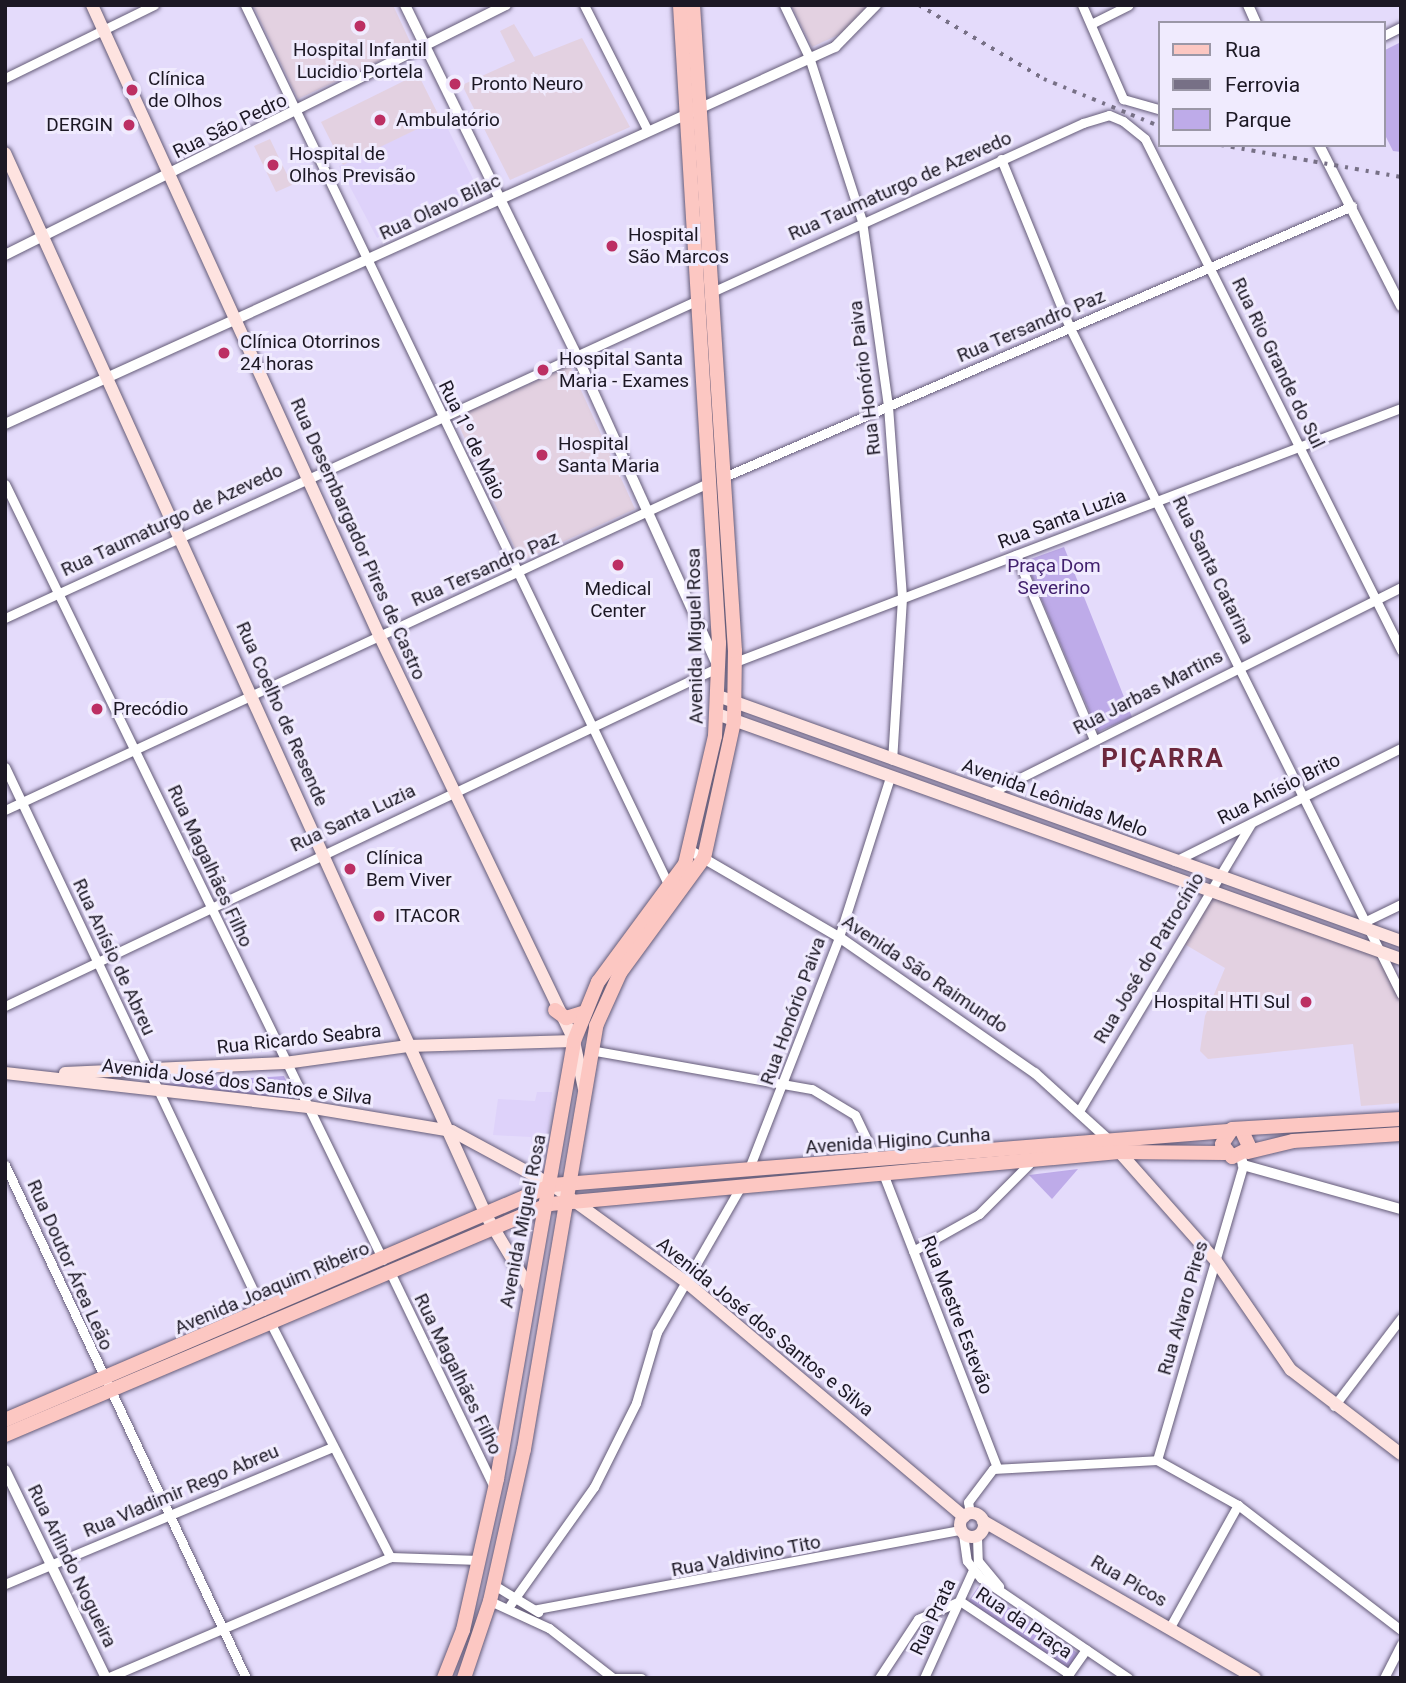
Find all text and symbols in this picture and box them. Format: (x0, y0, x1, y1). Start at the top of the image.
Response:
marker: Hospital Infantil Lucidio Portela (350, 16, 370, 36)
legend (1158, 21, 1385, 147)
text: Rua (1225, 38, 1261, 62)
place label: Hospital Infantil Lucidio Portela (293, 39, 427, 83)
place label: Clínica de Olhos (148, 68, 222, 112)
place label: Pronto Neuro (471, 73, 583, 95)
text: Ferrovia (1225, 73, 1300, 97)
marker: Pronto Neuro (445, 74, 465, 94)
marker: Clínica de Olhos (122, 80, 142, 100)
street label: Rua São Pedro (169, 89, 291, 163)
text: Parque (1225, 108, 1291, 132)
place label: Ambulatório (396, 109, 500, 131)
marker: Ambulatório (370, 110, 390, 130)
place label: DERGIN (46, 114, 113, 136)
marker: DERGIN (119, 115, 139, 135)
street label: Rua Taumaturgo de Azevedo (785, 126, 1015, 246)
place label: Hospital de Olhos Previsão (289, 143, 416, 187)
marker: Hospital de Olhos Previsão (263, 155, 283, 175)
street label: Rua Olavo Bilac (376, 169, 504, 245)
place label: Hospital São Marcos (628, 224, 729, 268)
marker: Hospital São Marcos (602, 236, 622, 256)
street label: Rua Rio Grande do Sul (1227, 274, 1329, 452)
street label: Rua Tersandro Paz (953, 284, 1109, 368)
street label: Rua Honório Paiva (844, 299, 886, 457)
place label: Clínica Otorrinos 24 horas (240, 331, 380, 375)
marker: Clínica Otorrinos 24 horas (214, 343, 234, 363)
place label: Hospital Santa Maria - Exames (559, 348, 689, 392)
marker: Hospital Santa Maria - Exames (533, 360, 553, 380)
street label: Rua 1º de Maio (433, 377, 511, 503)
street label: Rua Desembargador Pires de Castro (285, 395, 431, 683)
place label: Hospital Santa Maria (558, 433, 660, 477)
marker: Hospital Santa Maria (532, 445, 552, 465)
street label: Rua Taumaturgo de Azevedo (57, 458, 287, 582)
street label: Rua Santa Luzia (995, 484, 1129, 554)
street label: Rua Santa Catarina (1167, 492, 1259, 648)
street label: Rua Tersandro Paz (408, 526, 562, 612)
street label: Avenida Miguel Rosa (682, 548, 708, 724)
marker: Medical Center (608, 555, 628, 575)
park label: Praça Dom Severino (1007, 555, 1101, 599)
place label: Medical Center (585, 578, 651, 622)
street label: Rua Coelho de Resende (231, 618, 333, 810)
street label: Rua Jarbas Martins (1069, 644, 1227, 740)
place label: Precódio (113, 698, 188, 720)
marker: Precódio (87, 699, 107, 719)
district label: PIÇARRA (1102, 743, 1224, 775)
street label: Rua Anísio Brito (1214, 748, 1344, 830)
street label: Avenida Leônidas Melo (959, 754, 1151, 842)
street label: Rua Santa Luzia (287, 779, 419, 857)
street label: Rua Magalhães Filho (162, 781, 258, 951)
place label: Clínica Bem Viver (366, 847, 452, 891)
marker: Clínica Bem Viver (340, 859, 360, 879)
street label: Rua José do Patrocínio (1089, 868, 1209, 1048)
street label: Rua Anísio de Abreu (68, 875, 160, 1039)
place label: ITACOR (395, 905, 460, 927)
marker: ITACOR (369, 906, 389, 926)
street label: Avenida São Raimundo (838, 910, 1012, 1038)
street label: Rua Honório Paiva (756, 934, 830, 1088)
place label: Hospital HTI Sul (1154, 991, 1290, 1013)
marker: Hospital HTI Sul (1296, 992, 1316, 1012)
street label: Rua Ricardo Seabra (216, 1019, 382, 1059)
street label: Avenida José dos Santos e Silva (101, 1054, 373, 1110)
street label: Avenida Higino Cunha (805, 1123, 991, 1159)
street label: Avenida Miguel Rosa (495, 1132, 551, 1310)
street label: Rua Doutor Área Leão (22, 1176, 118, 1354)
street label: Avenida José dos Santos e Silva (652, 1233, 878, 1421)
street label: Rua Mestre Estevão (916, 1233, 998, 1397)
street label: Avenida Joaquim Ribeiro (171, 1237, 373, 1339)
street label: Rua Alvaro Pires (1153, 1238, 1213, 1378)
street label: Rua Magalhães Filho (409, 1290, 507, 1458)
street label: Rua Vladimir Rego Abreu (80, 1439, 282, 1543)
street label: Rua Arlindo Nogueira (23, 1481, 121, 1651)
street label: Rua Valdivino Tito (669, 1530, 823, 1582)
street label: Rua Picos (1087, 1550, 1171, 1612)
street label: Rua Prata (905, 1575, 961, 1659)
street label: Rua da Praça (971, 1582, 1077, 1664)

